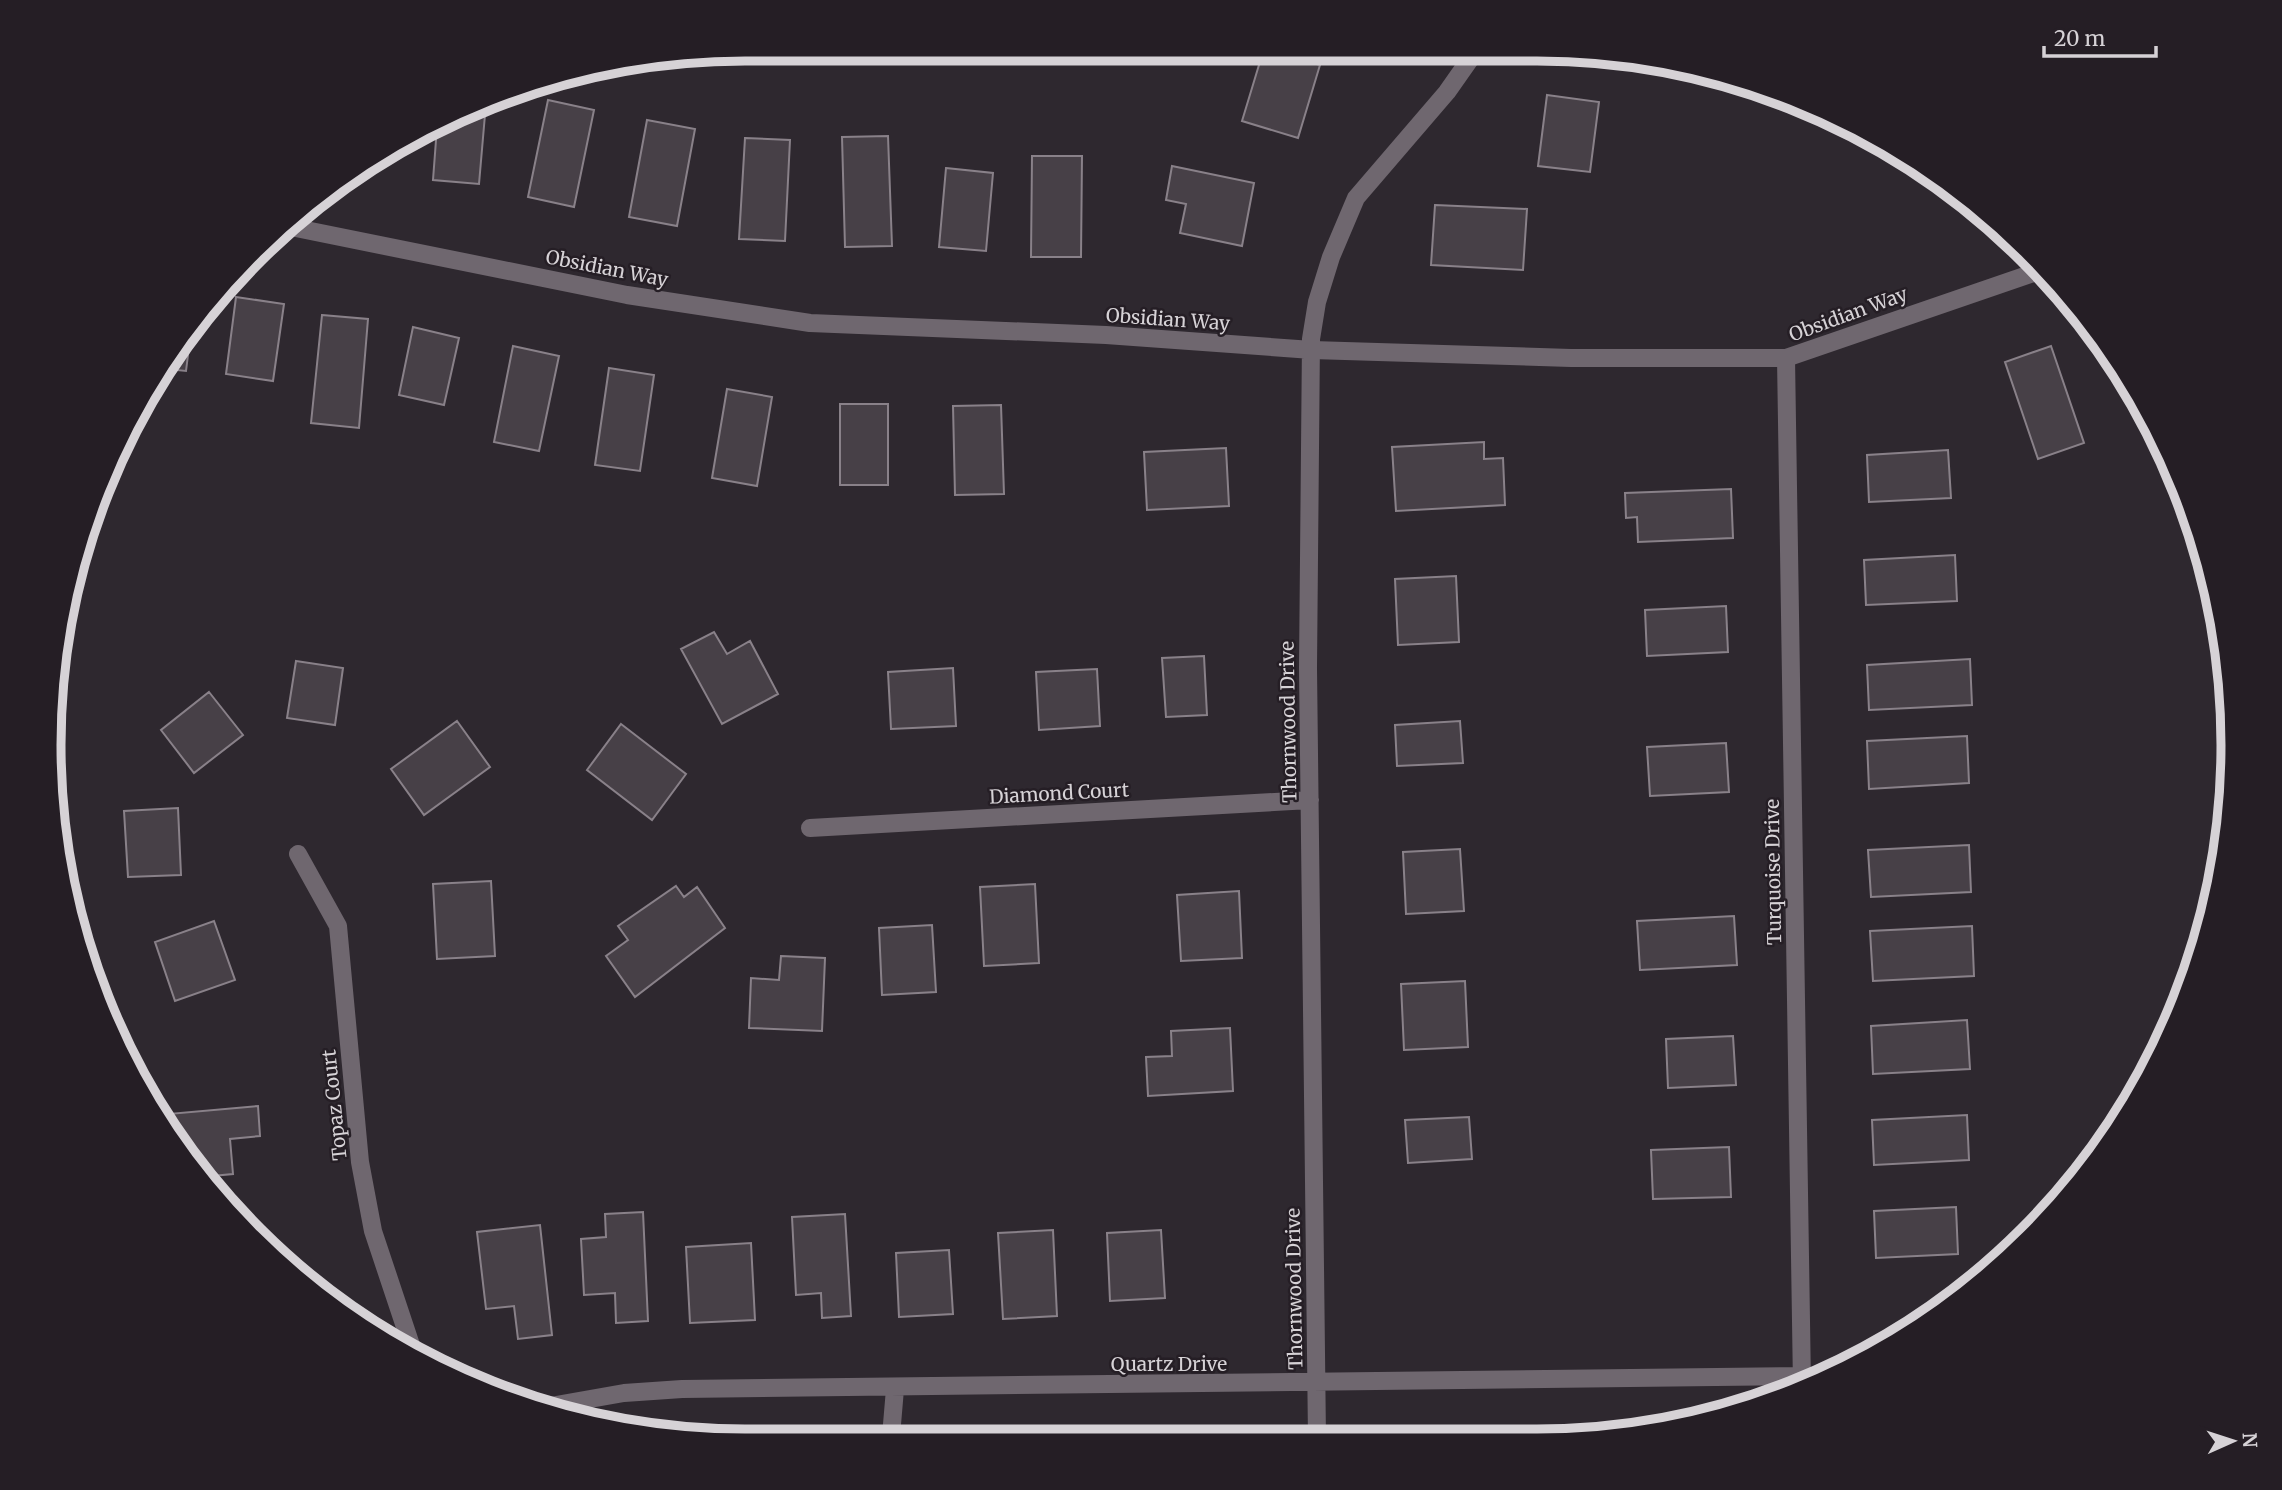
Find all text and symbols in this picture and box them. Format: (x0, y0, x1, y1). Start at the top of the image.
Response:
scale bar (2044, 14, 2156, 58)
text: 20 m (2054, 25, 2106, 52)
street label: Obsidian Way (544, 244, 670, 292)
street label: Obsidian Way (1785, 281, 1911, 347)
street label: Obsidian Way (1105, 303, 1231, 335)
street label: Thornwood Drive (1275, 641, 1301, 803)
street label: Diamond Court (988, 777, 1130, 809)
street label: Turquoise Drive (1760, 799, 1786, 945)
street label: Topaz Court (316, 1048, 352, 1162)
street label: Thornwood Drive (1281, 1208, 1307, 1370)
street label: Quartz Drive (1111, 1352, 1227, 1376)
north arrow (2198, 1406, 2268, 1476)
text: N (2238, 1432, 2262, 1448)

